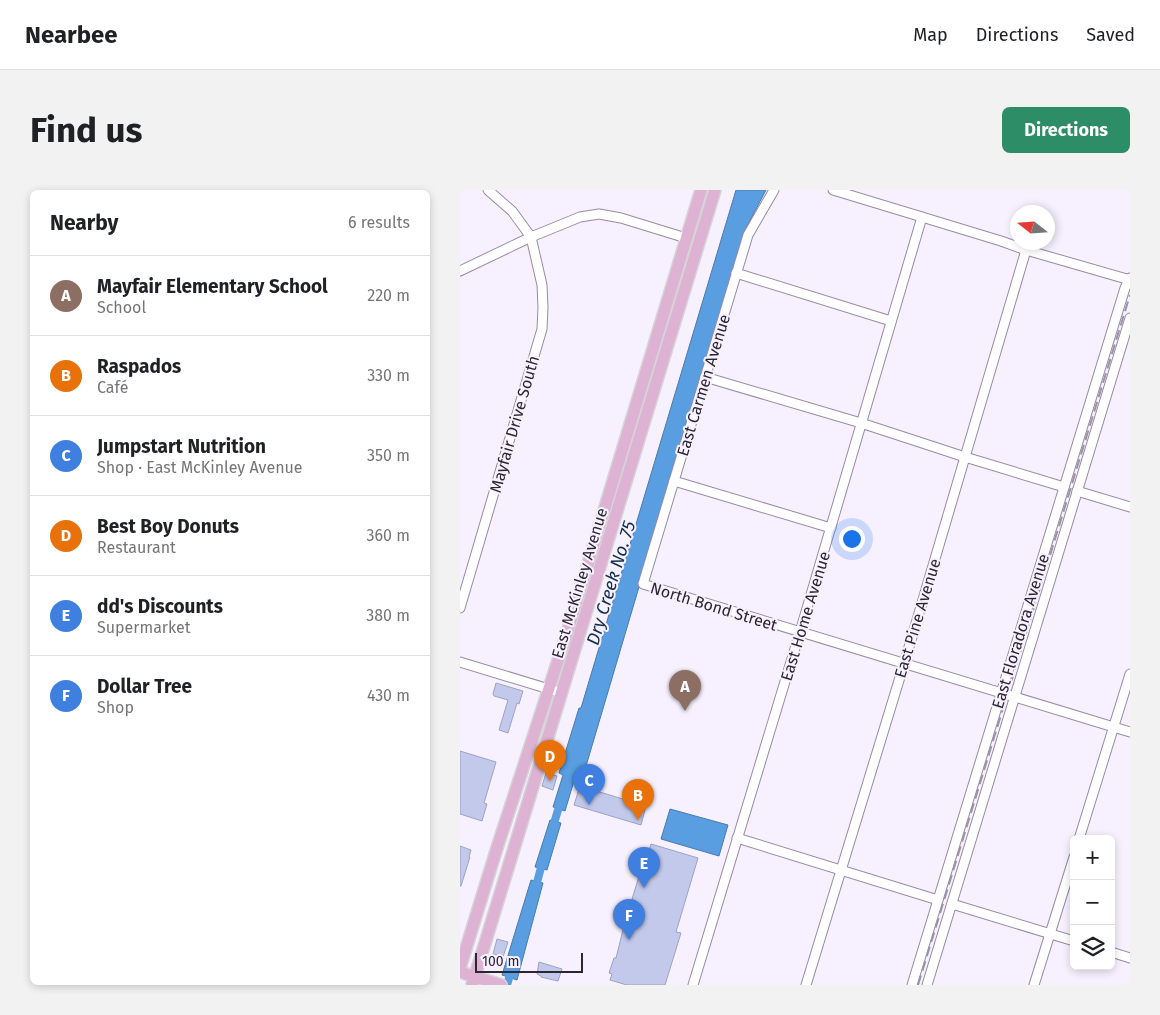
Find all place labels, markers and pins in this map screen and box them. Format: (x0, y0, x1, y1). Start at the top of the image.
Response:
pin: A (669, 670, 701, 711)
pin: D (534, 740, 566, 781)
pin: C (573, 764, 605, 805)
pin: B (622, 779, 654, 820)
pin: E (628, 847, 660, 888)
pin: F (613, 899, 645, 940)

